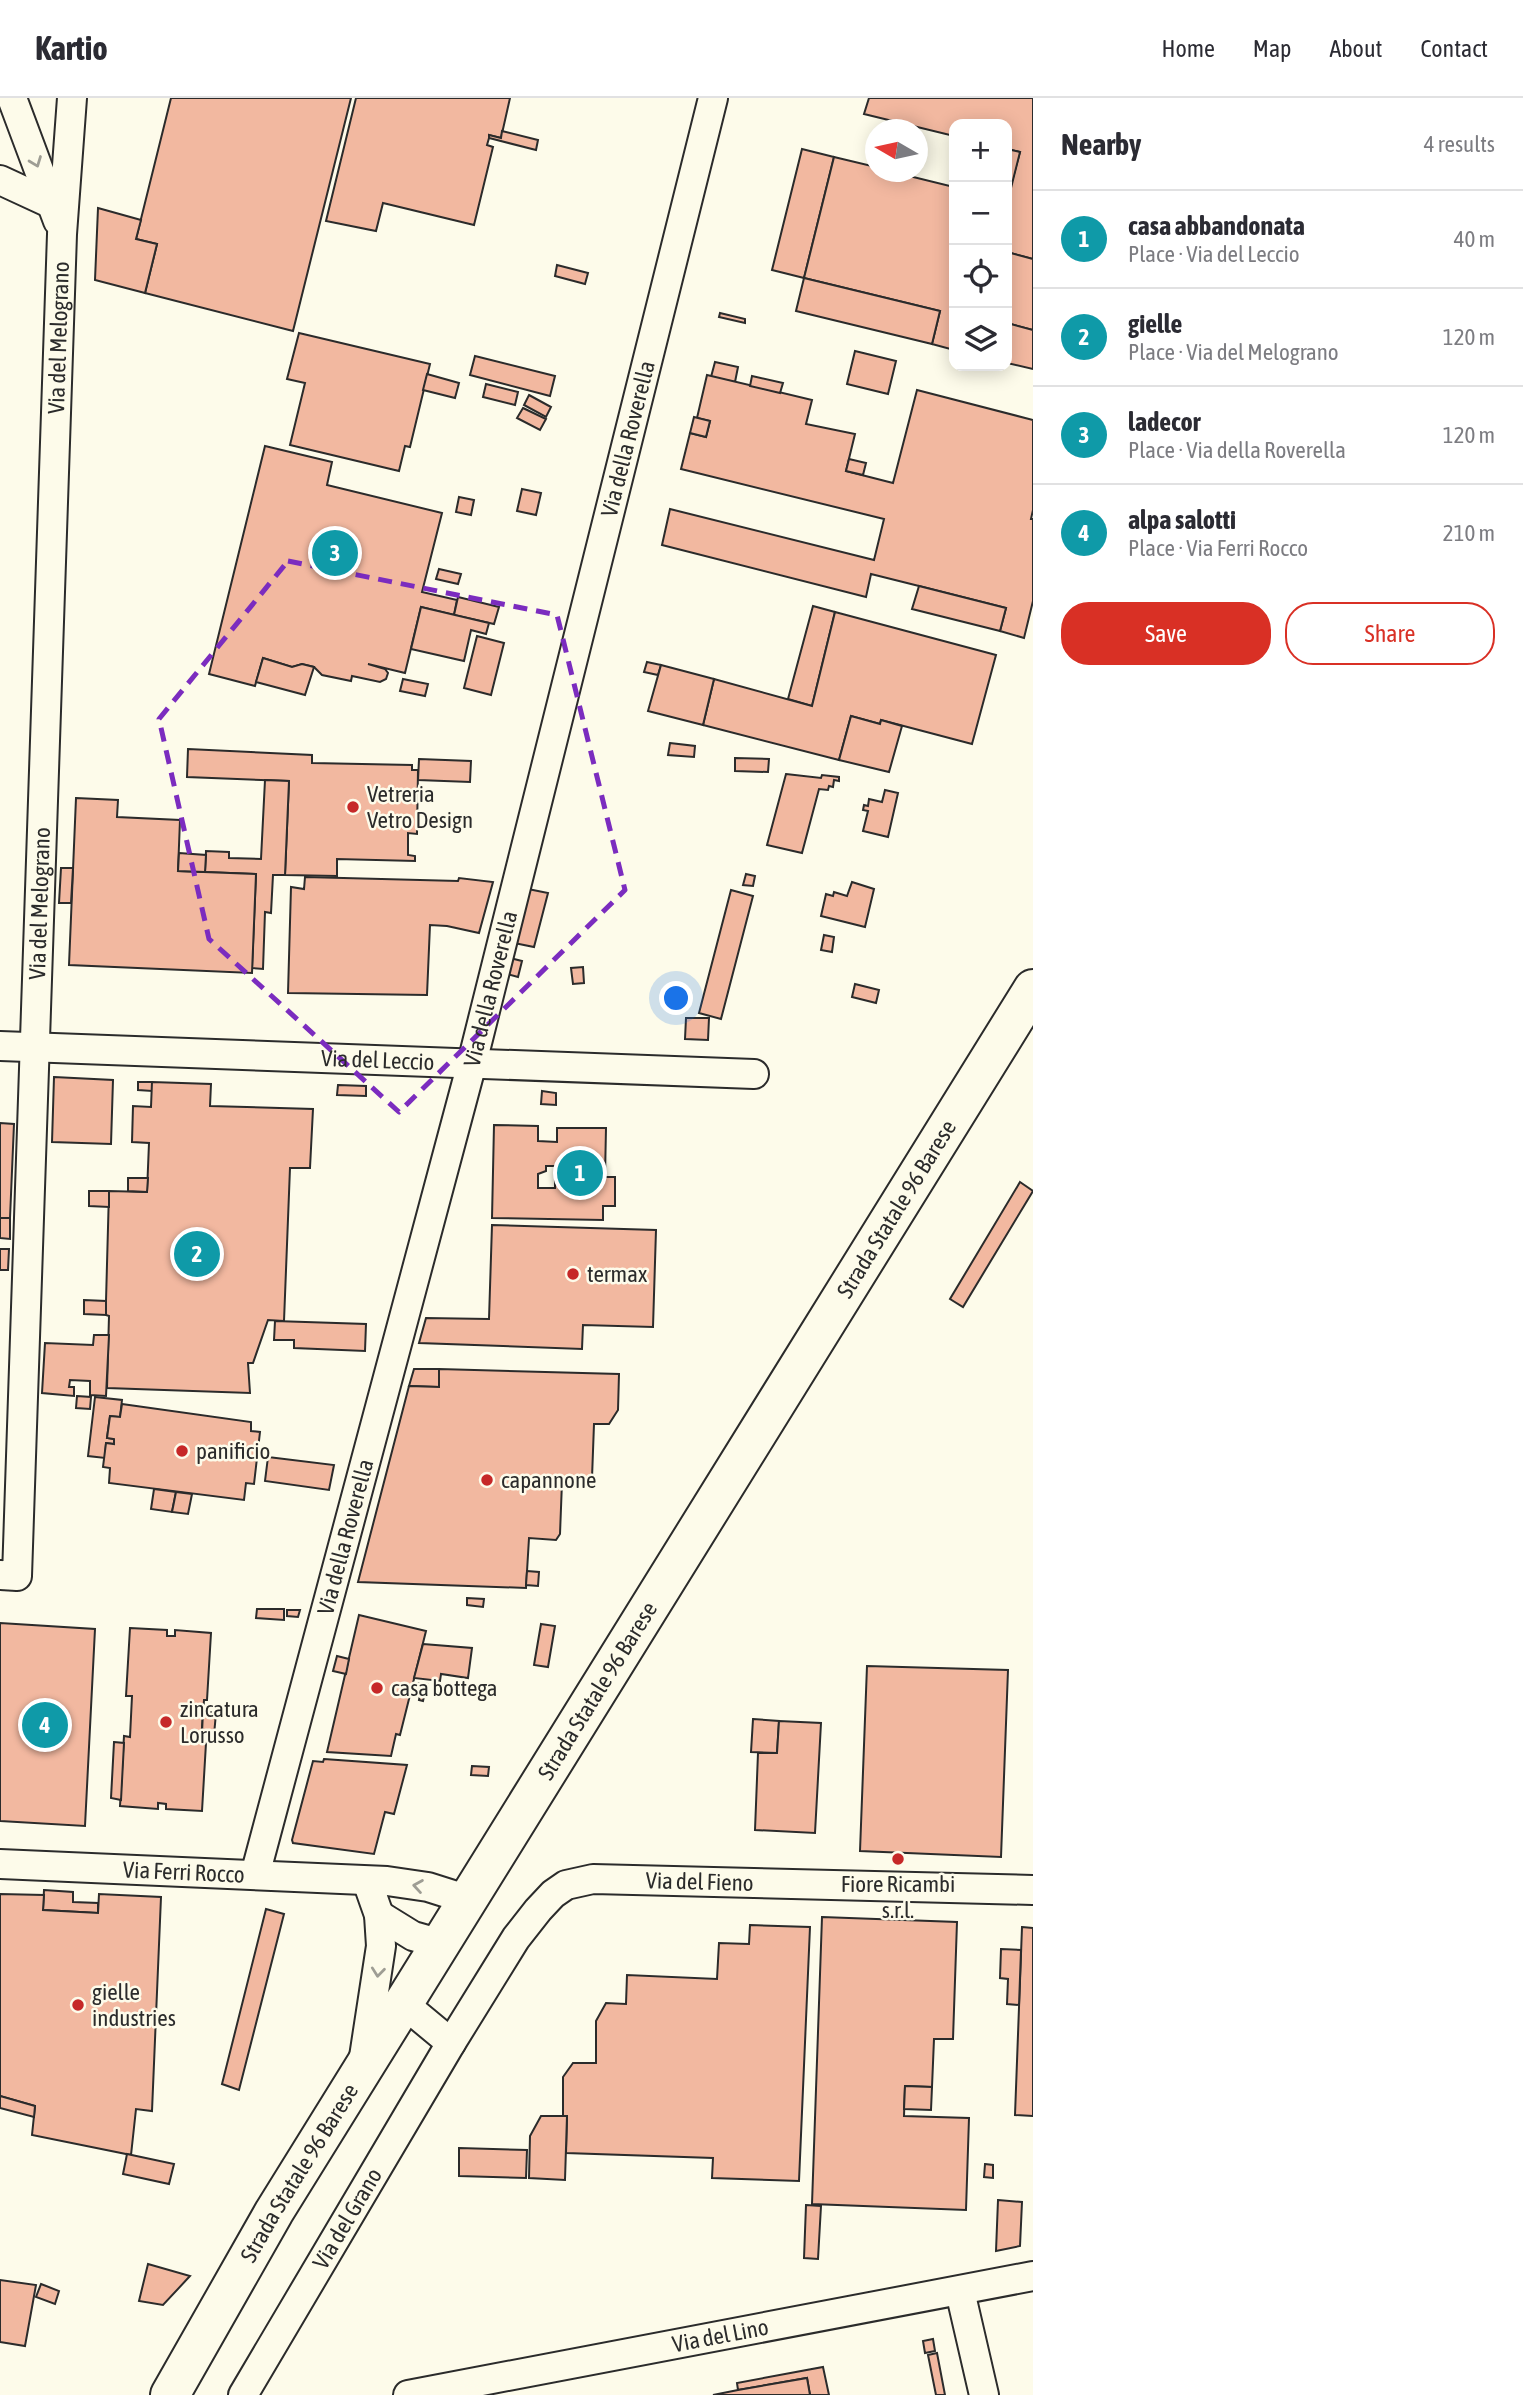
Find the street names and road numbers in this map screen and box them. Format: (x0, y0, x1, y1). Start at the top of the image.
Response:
street label: Via del Melograno (43, 261, 74, 414)
street label: Via della Roverella (596, 358, 660, 519)
street label: Via del Melograno (24, 827, 55, 980)
street label: Via della Roverella (459, 908, 523, 1069)
street label: Via del Leccio (321, 1045, 435, 1075)
street label: Strada Statale 96 Barese (832, 1115, 961, 1303)
street label: Via della Roverella (312, 1456, 379, 1617)
street label: Strada Statale 96 Barese (533, 1597, 662, 1784)
street label: Via Ferri Rocco (122, 1856, 245, 1888)
street label: Via del Fieno (645, 1867, 754, 1896)
street label: Strada Statale 96 Barese (235, 2079, 363, 2267)
street label: Via del Grano (308, 2164, 387, 2273)
street label: Via del Lino (670, 2314, 771, 2357)

